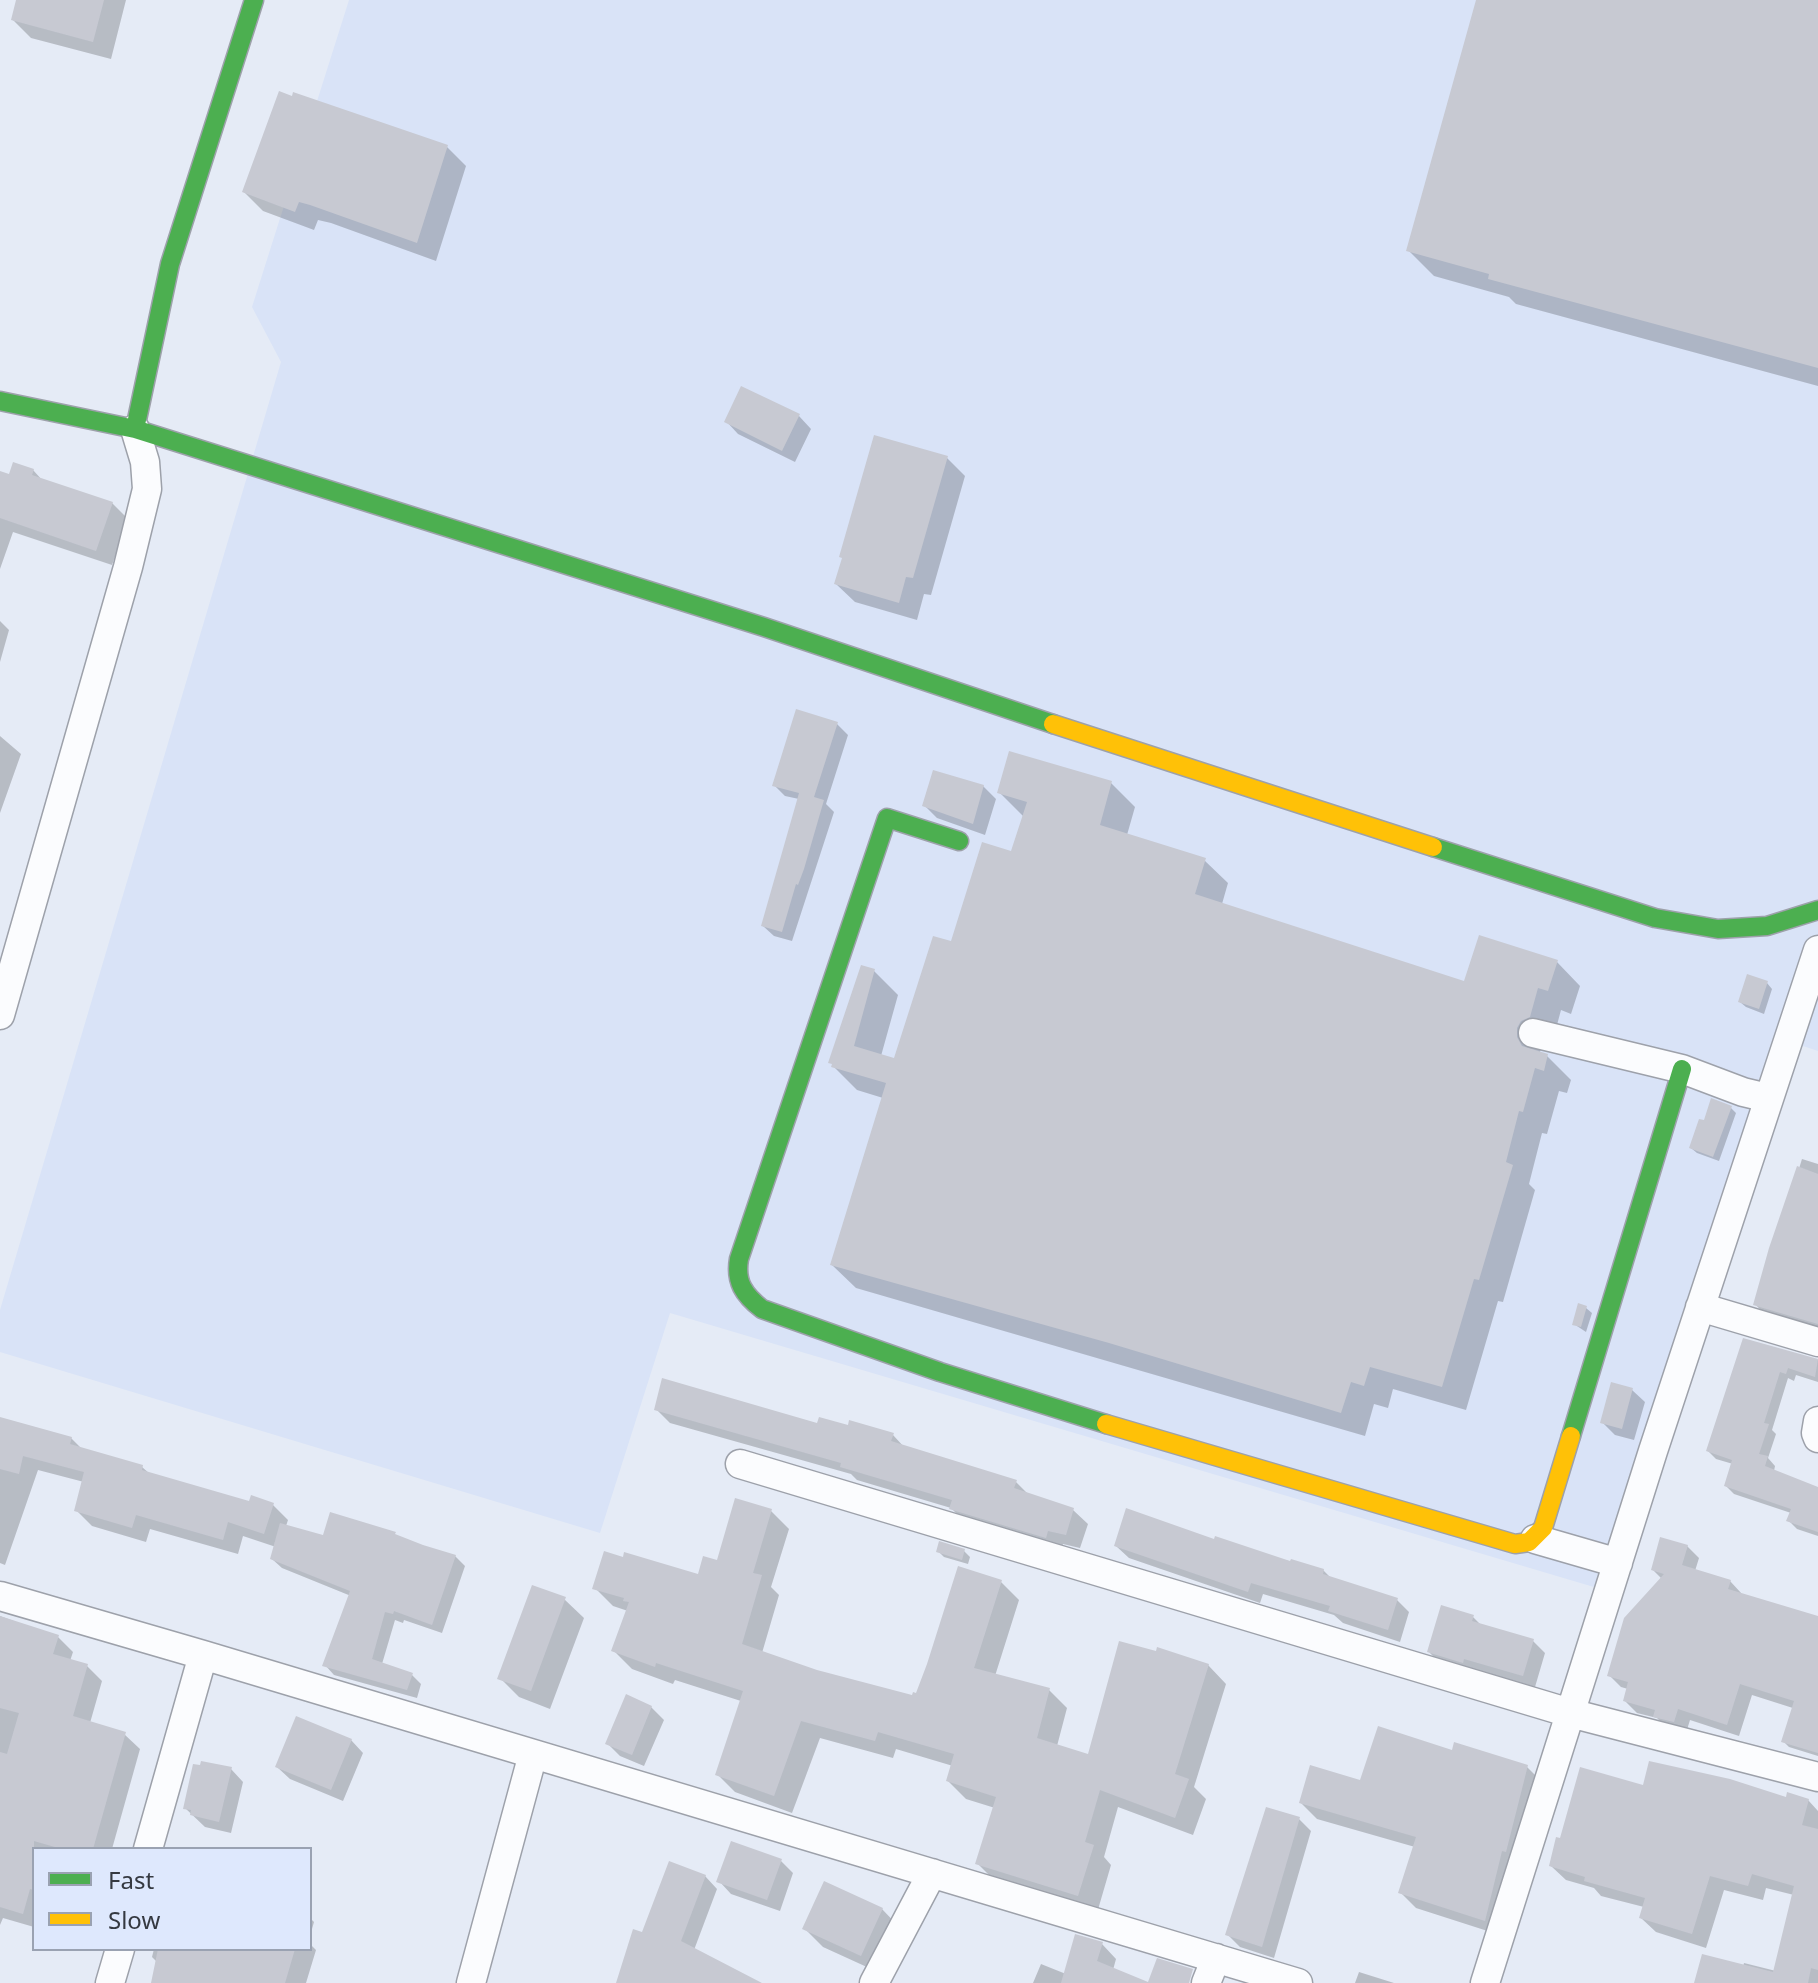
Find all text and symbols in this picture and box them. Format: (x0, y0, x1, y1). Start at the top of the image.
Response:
legend (32, 1847, 312, 1951)
text: Fast (108, 1863, 154, 1896)
text: Slow (108, 1903, 160, 1936)

